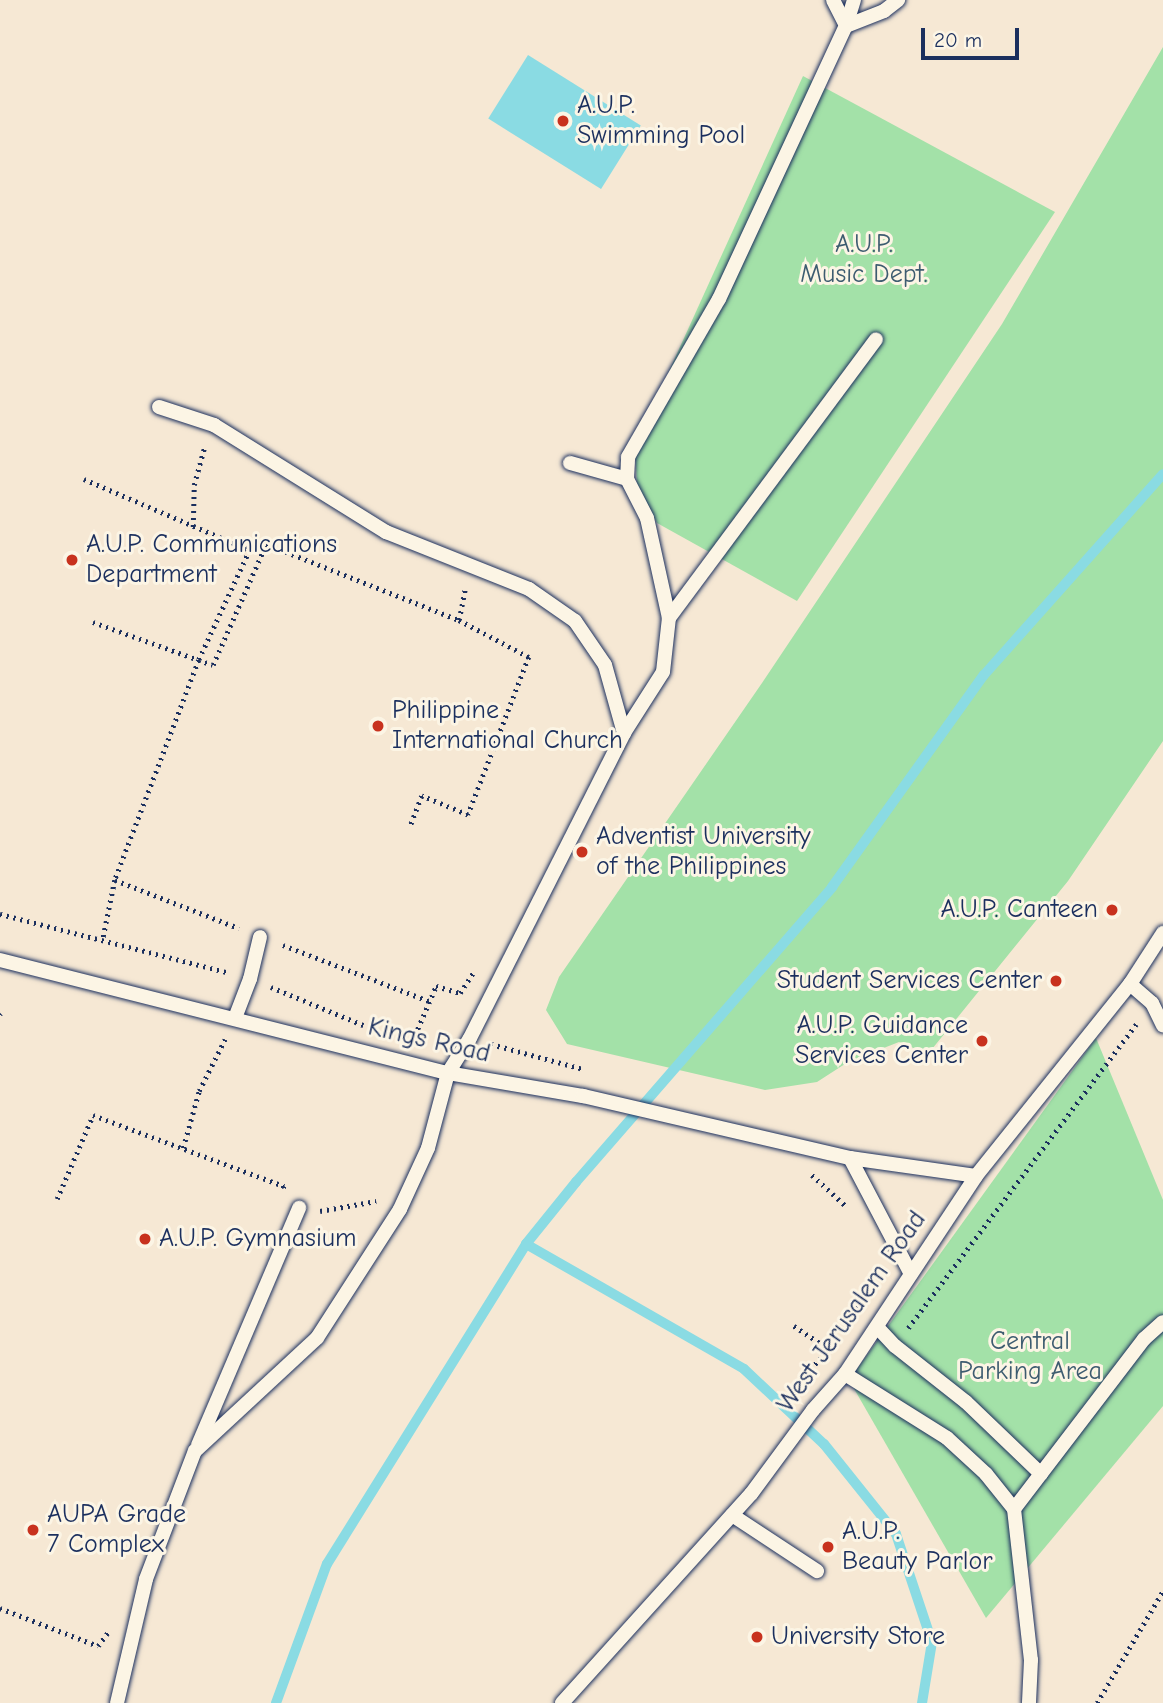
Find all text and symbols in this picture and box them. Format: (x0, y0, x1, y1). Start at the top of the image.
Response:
scale bar (925, 14, 1023, 58)
text: 20 m (934, 28, 982, 52)
place label: A.U.P. Swimming Pool (577, 90, 745, 152)
marker: A.U.P. Swimming Pool (555, 113, 571, 129)
park label: A.U.P. Music Dept. (800, 229, 928, 290)
place label: A.U.P. Communications Department (86, 529, 337, 590)
marker: A.U.P. Communications Department (64, 552, 80, 568)
place label: Philippine International Church (392, 695, 623, 756)
marker: Philippine International Church (370, 718, 386, 734)
place label: Adventist University of the Philippines (596, 821, 811, 882)
marker: Adventist University of the Philippines (574, 844, 590, 860)
place label: A.U.P. Canteen (941, 894, 1098, 926)
marker: A.U.P. Canteen (1104, 902, 1120, 918)
place label: Student Services Center (777, 965, 1042, 997)
marker: Student Services Center (1048, 973, 1064, 989)
place label: A.U.P. Guidance Services Center (795, 1010, 968, 1072)
street label: Kings Road (365, 1012, 493, 1070)
marker: A.U.P. Guidance Services Center (974, 1033, 990, 1049)
street label: West Jerusalem Road (771, 1205, 933, 1419)
place label: A.U.P. Gymnasium (159, 1223, 357, 1255)
marker: A.U.P. Gymnasium (137, 1231, 153, 1247)
park label: Central Parking Area (958, 1326, 1102, 1388)
place label: AUPA Grade 7 Complex (47, 1499, 186, 1560)
place label: A.U.P. Beauty Parlor (842, 1516, 993, 1578)
marker: AUPA Grade 7 Complex (25, 1522, 41, 1538)
marker: A.U.P. Beauty Parlor (820, 1539, 836, 1555)
place label: University Store (771, 1621, 945, 1653)
marker: University Store (749, 1629, 765, 1645)

